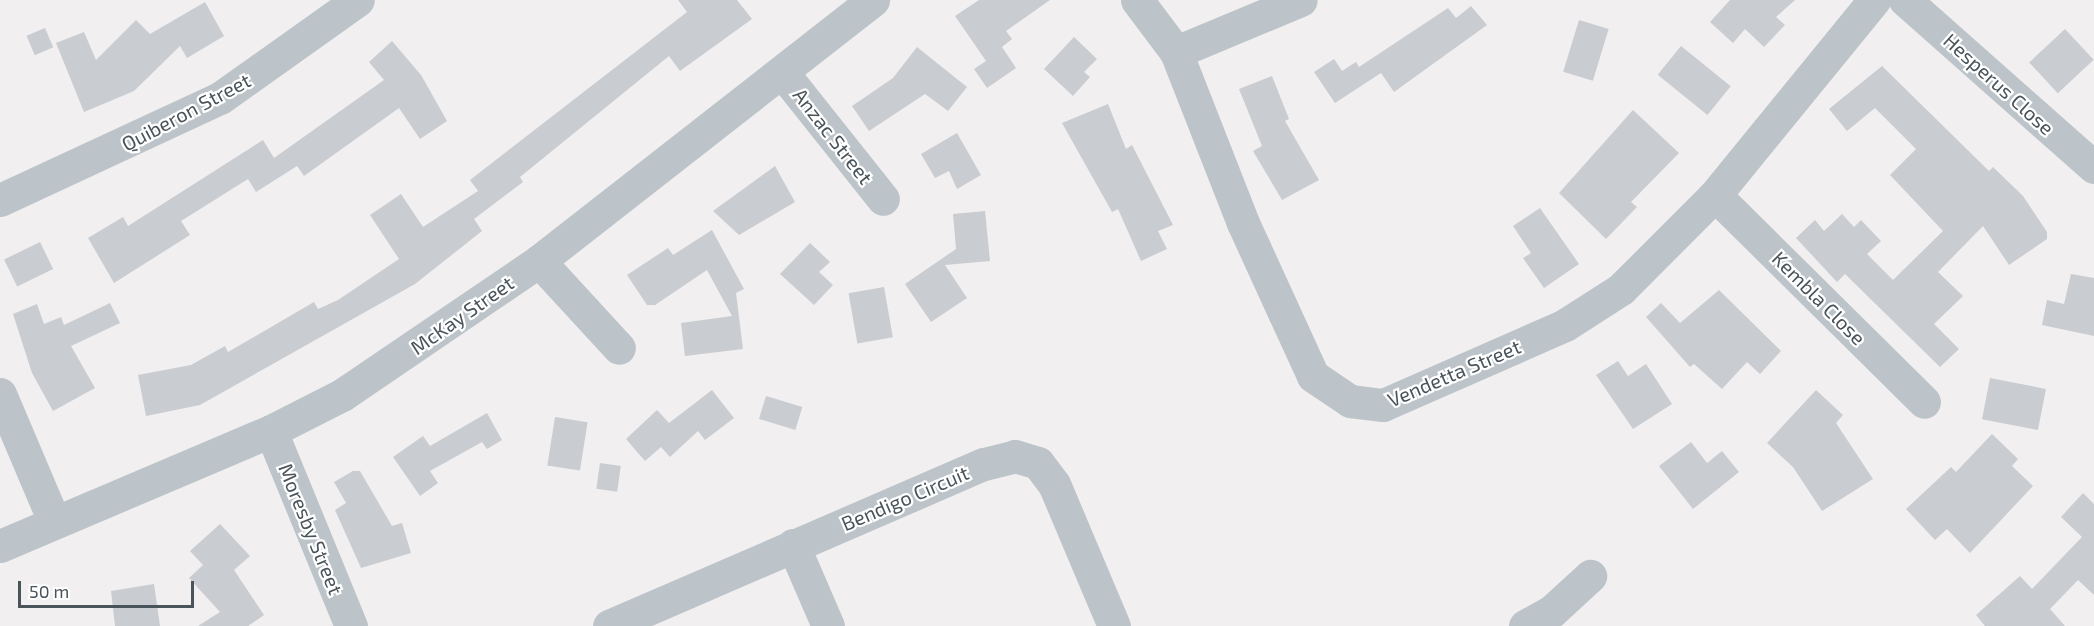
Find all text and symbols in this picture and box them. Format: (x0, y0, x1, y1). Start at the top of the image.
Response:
street label: Hesperus Close (1939, 28, 2059, 140)
street label: Quiberon Street (117, 68, 255, 156)
street label: Anzac Street (788, 83, 878, 189)
street label: Kembla Close (1767, 246, 1871, 350)
street label: McKay Street (406, 271, 518, 359)
street label: Vendetta Street (1384, 334, 1524, 412)
street label: Moresby Street (274, 460, 348, 598)
street label: Bendigo Circuit (838, 460, 972, 536)
scale bar (21, 569, 196, 607)
text: 50 m (29, 580, 69, 602)

